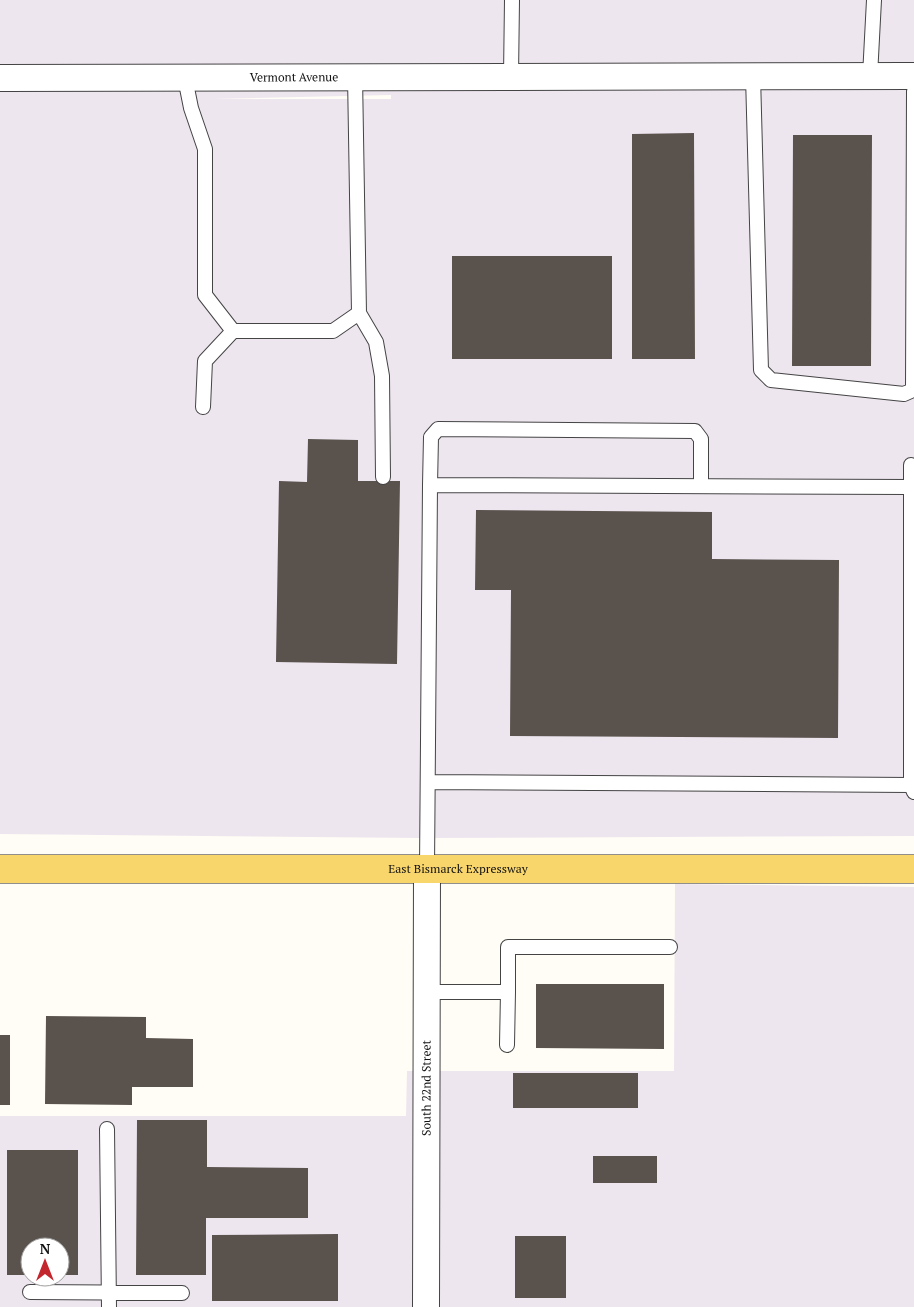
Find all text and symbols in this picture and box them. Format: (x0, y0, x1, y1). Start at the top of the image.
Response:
street label: Vermont Avenue (250, 69, 338, 84)
street label: East Bismarck Expressway (388, 861, 529, 876)
street label: South 22nd Street (418, 1039, 434, 1136)
north arrow (20, 1237, 70, 1287)
text: N (40, 1239, 51, 1258)

